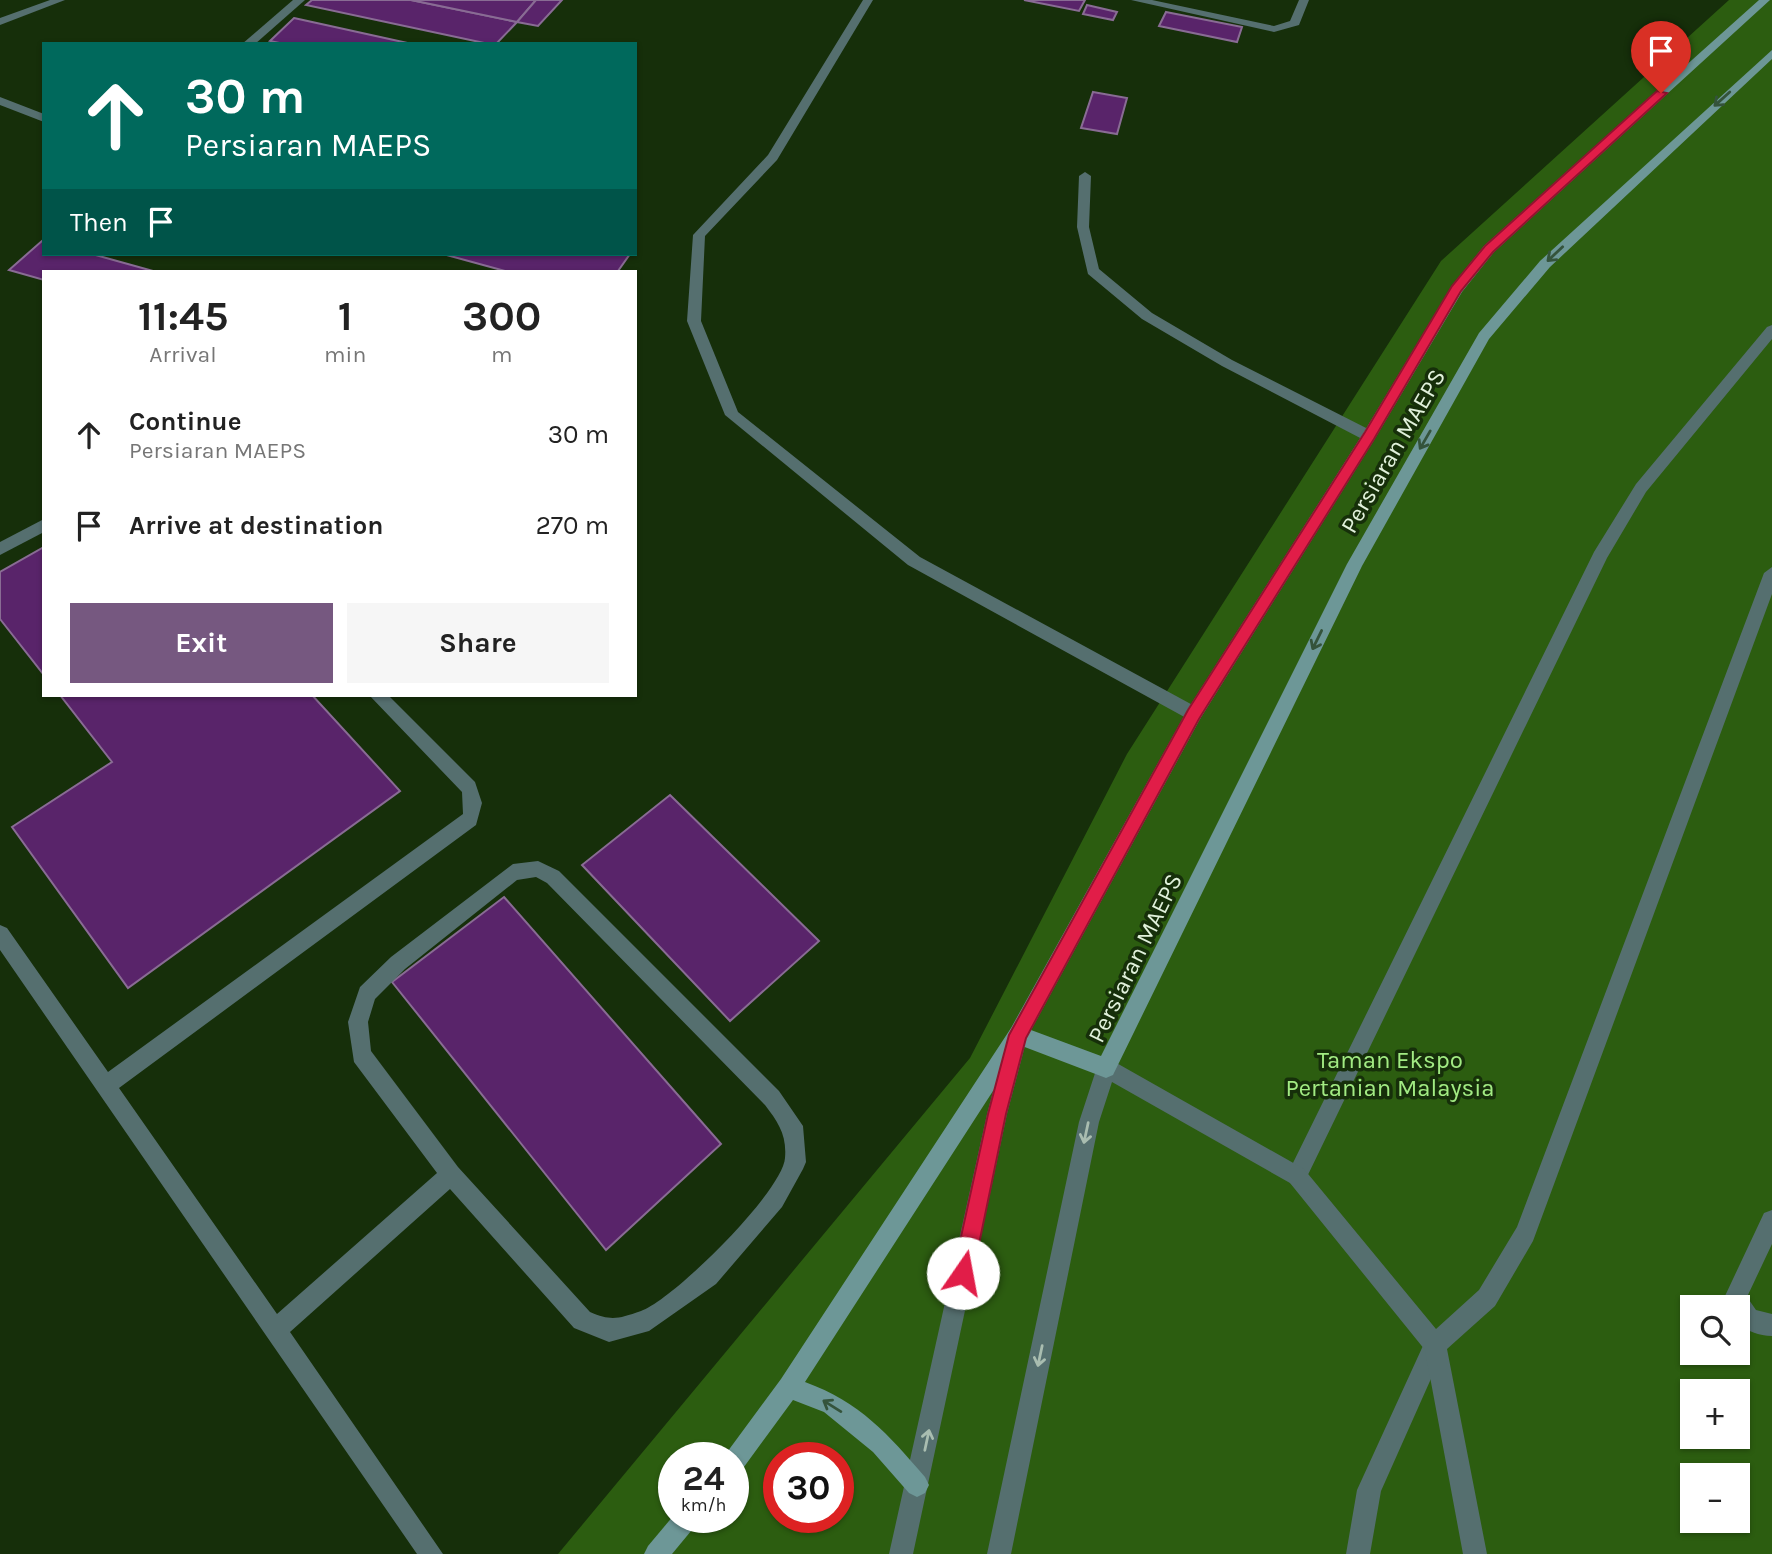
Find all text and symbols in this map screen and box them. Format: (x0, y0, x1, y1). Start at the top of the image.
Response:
pin (1631, 21, 1691, 93)
icon: arrive (1642, 32, 1680, 70)
text: 30 m (185, 68, 305, 125)
icon: ahead (70, 70, 161, 161)
one-way arrow (1713, 91, 1731, 107)
text: Persiaran MAEPS (185, 127, 431, 164)
icon: arrive (142, 203, 180, 241)
text: Then (70, 207, 128, 238)
one-way arrow (1546, 246, 1564, 262)
text: 11:45 (138, 291, 228, 341)
text: 1 (338, 291, 353, 341)
text: 300 (462, 291, 541, 341)
text: Arrival (149, 341, 217, 368)
text: min (324, 341, 366, 368)
text: m (491, 341, 512, 368)
street label: Persiaran MAEPS (1335, 364, 1451, 538)
text: Continue (129, 406, 241, 437)
icon: ahead (70, 416, 108, 454)
text: 30 m (548, 419, 609, 450)
one-way arrow (1418, 429, 1432, 449)
text: Persiaran MAEPS (129, 437, 306, 464)
icon: arrive (70, 507, 108, 545)
text: Arrive at destination (129, 510, 383, 541)
text: 270 m (536, 510, 609, 541)
button: Exit (70, 603, 333, 683)
button: Share (347, 603, 609, 683)
one-way arrow (1310, 629, 1324, 650)
street label: Persiaran MAEPS (1082, 869, 1188, 1047)
park label: Taman Ekspo Pertanian Malaysia (1285, 1046, 1495, 1102)
one-way arrow (1079, 1121, 1093, 1144)
position arrow (926, 1236, 1000, 1310)
map controls (1680, 1295, 1750, 1533)
button: search (1680, 1295, 1750, 1365)
one-way arrow (1033, 1344, 1047, 1367)
button: + (1680, 1379, 1750, 1449)
one-way arrow (822, 1399, 842, 1413)
one-way arrow (921, 1429, 935, 1452)
speed limit sign: 30 (763, 1442, 854, 1533)
text: 24 (683, 1458, 725, 1499)
button: − (1680, 1463, 1750, 1533)
text: km/h (681, 1494, 726, 1516)

